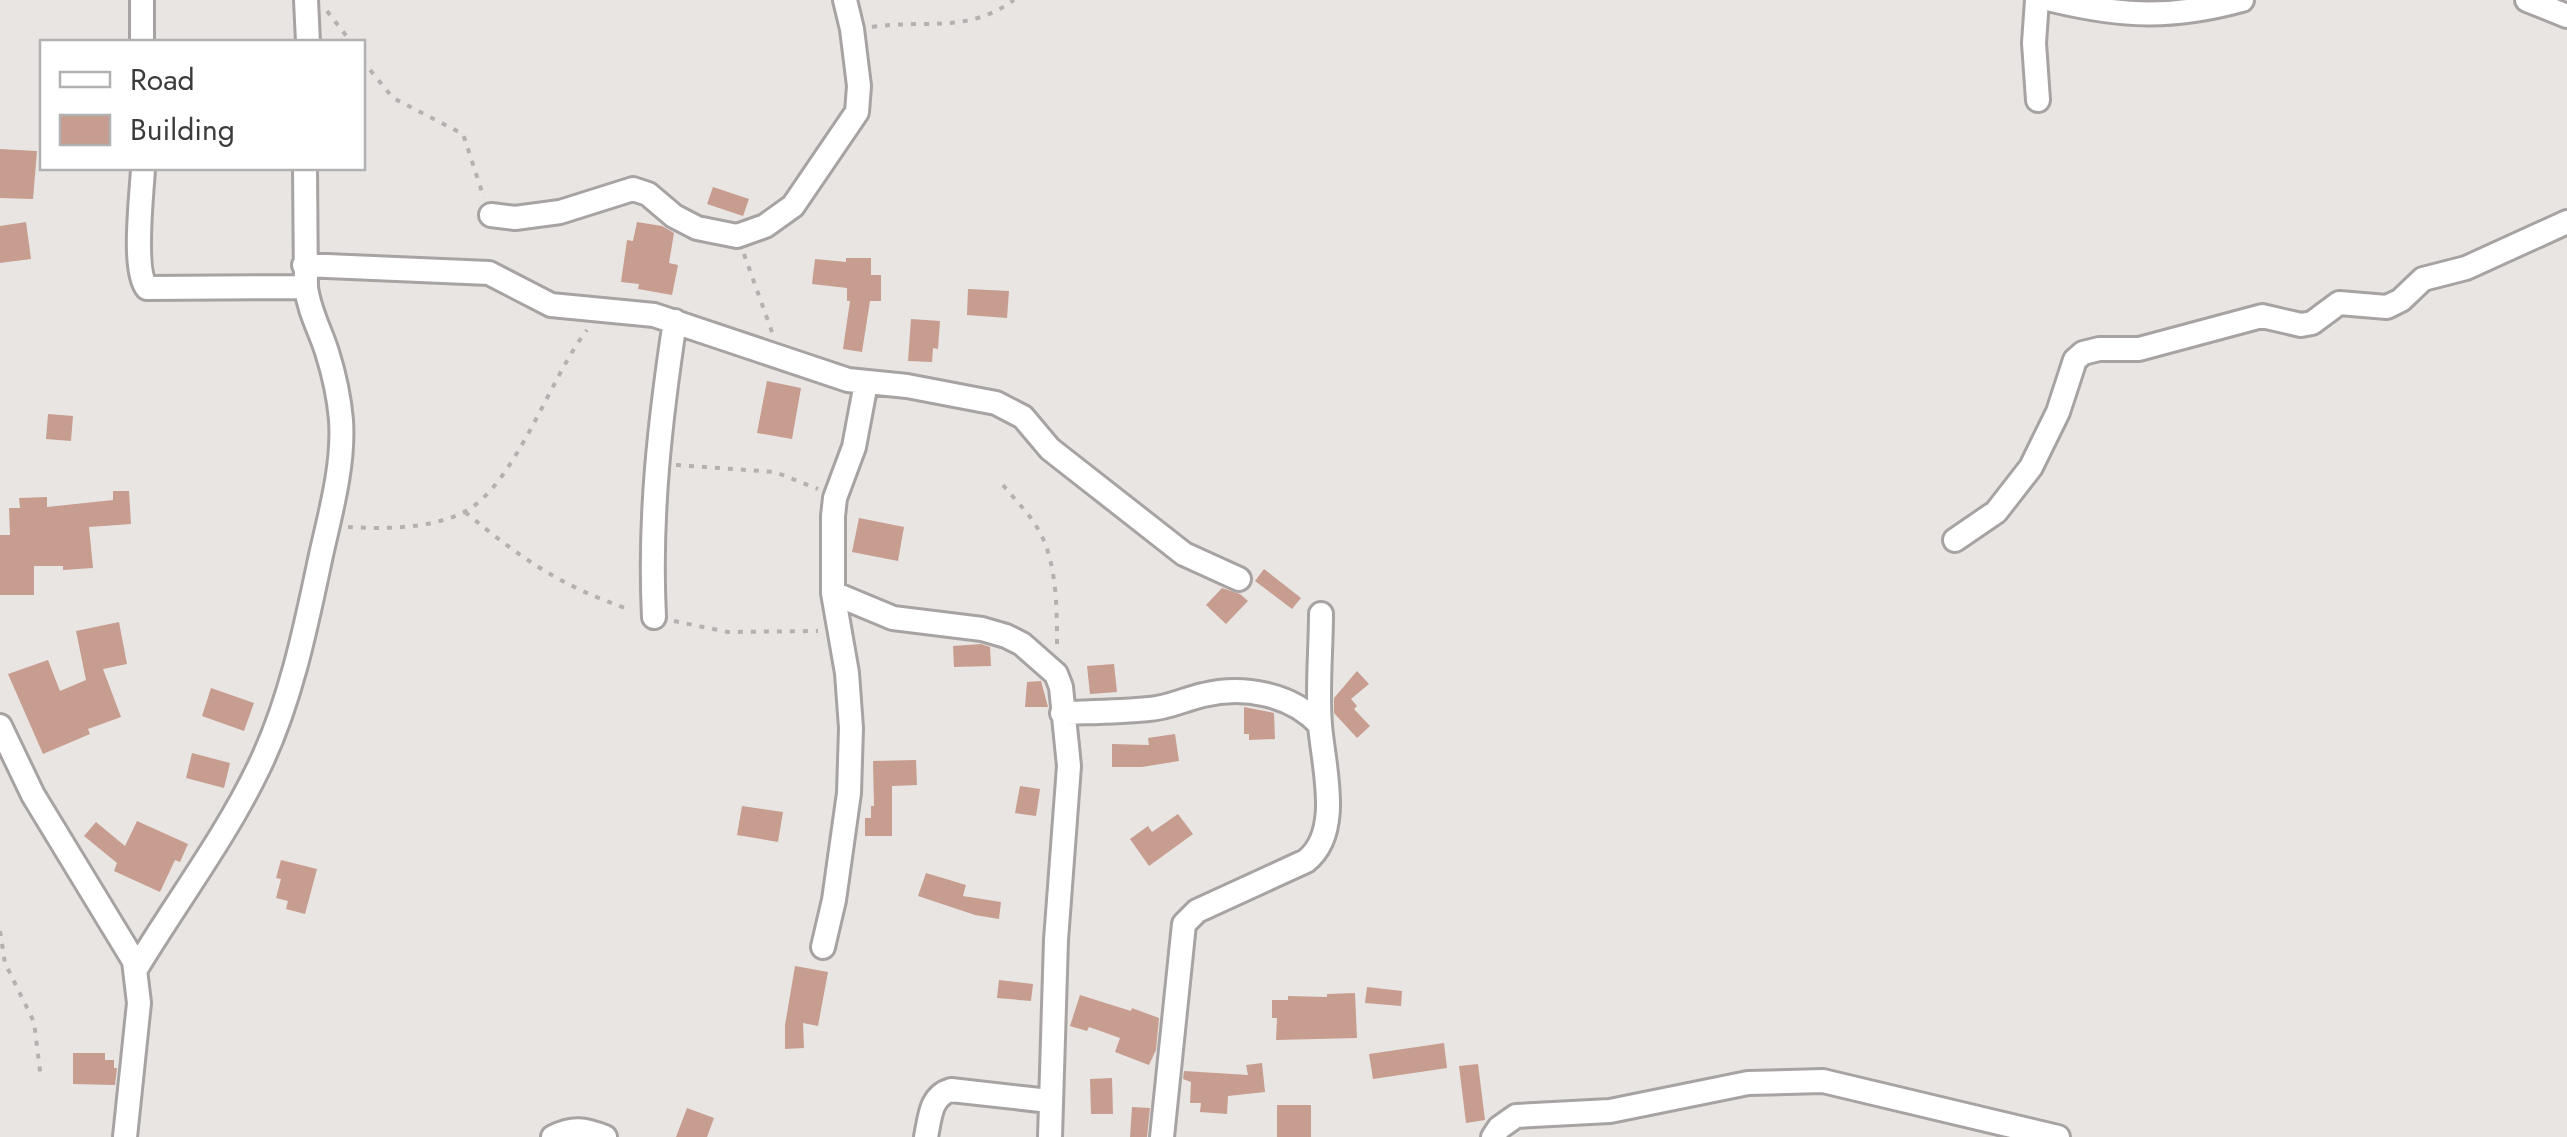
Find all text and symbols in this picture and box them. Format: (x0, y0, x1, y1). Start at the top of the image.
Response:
legend (40, 40, 365, 170)
text: Road (130, 58, 195, 101)
text: Building (130, 108, 235, 151)

